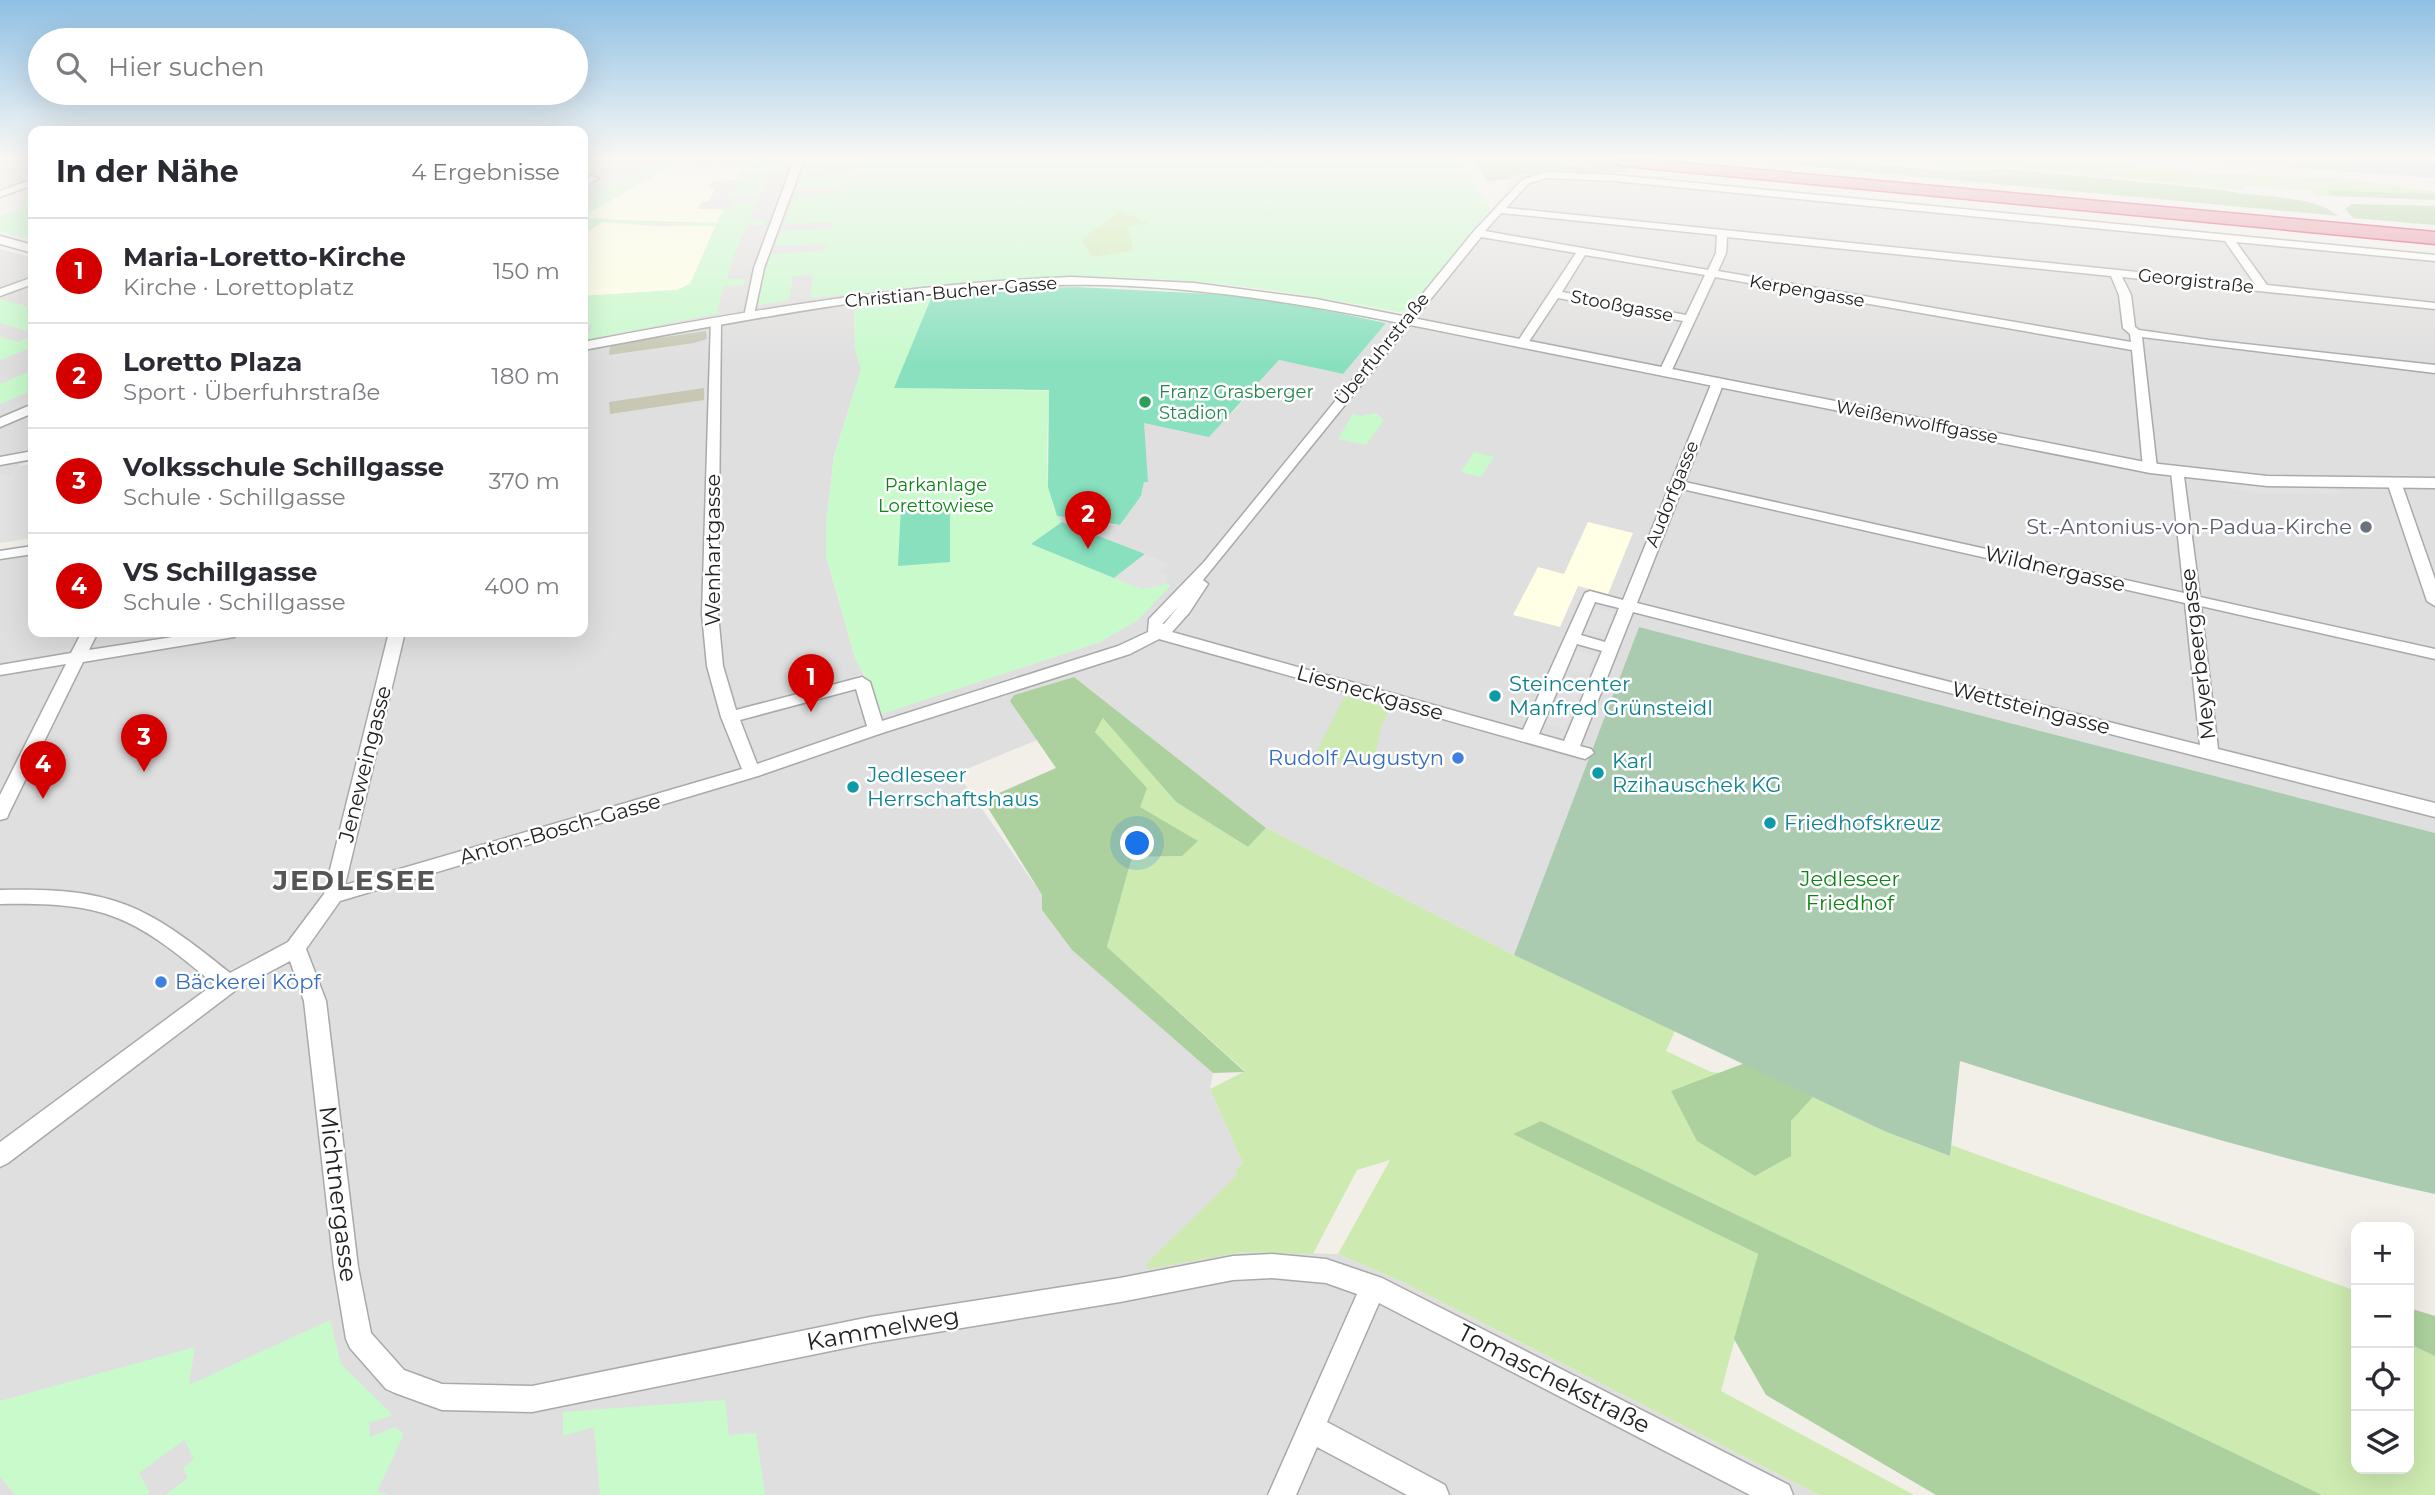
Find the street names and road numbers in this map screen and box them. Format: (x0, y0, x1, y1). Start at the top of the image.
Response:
street label: Georgistraße (2137, 264, 2255, 298)
street label: Kerpengasse (1748, 270, 1867, 312)
street label: Christian-Bucher-Gasse (844, 272, 1058, 312)
street label: Stooßgasse (1569, 285, 1675, 327)
street label: Überfuhrstraße (1330, 288, 1434, 410)
street label: Weißenwolffgasse (1834, 395, 2000, 449)
street label: Audorfgasse (1641, 437, 1703, 550)
street label: Wenhartgasse (700, 474, 725, 626)
street label: Wildnergasse (1982, 540, 2128, 597)
street label: Meyerbeergasse (2175, 567, 2220, 741)
street label: Liesneckgasse (1294, 660, 1446, 725)
street label: Wettsteingasse (1949, 676, 2113, 739)
street label: Jeneweingasse (333, 683, 396, 846)
street label: Anton-Bosch-Gasse (457, 788, 663, 869)
street label: Michtnergasse (313, 1104, 364, 1284)
street label: Kammelweg (804, 1301, 961, 1356)
street label: Tomaschekstraße (1453, 1318, 1655, 1440)

